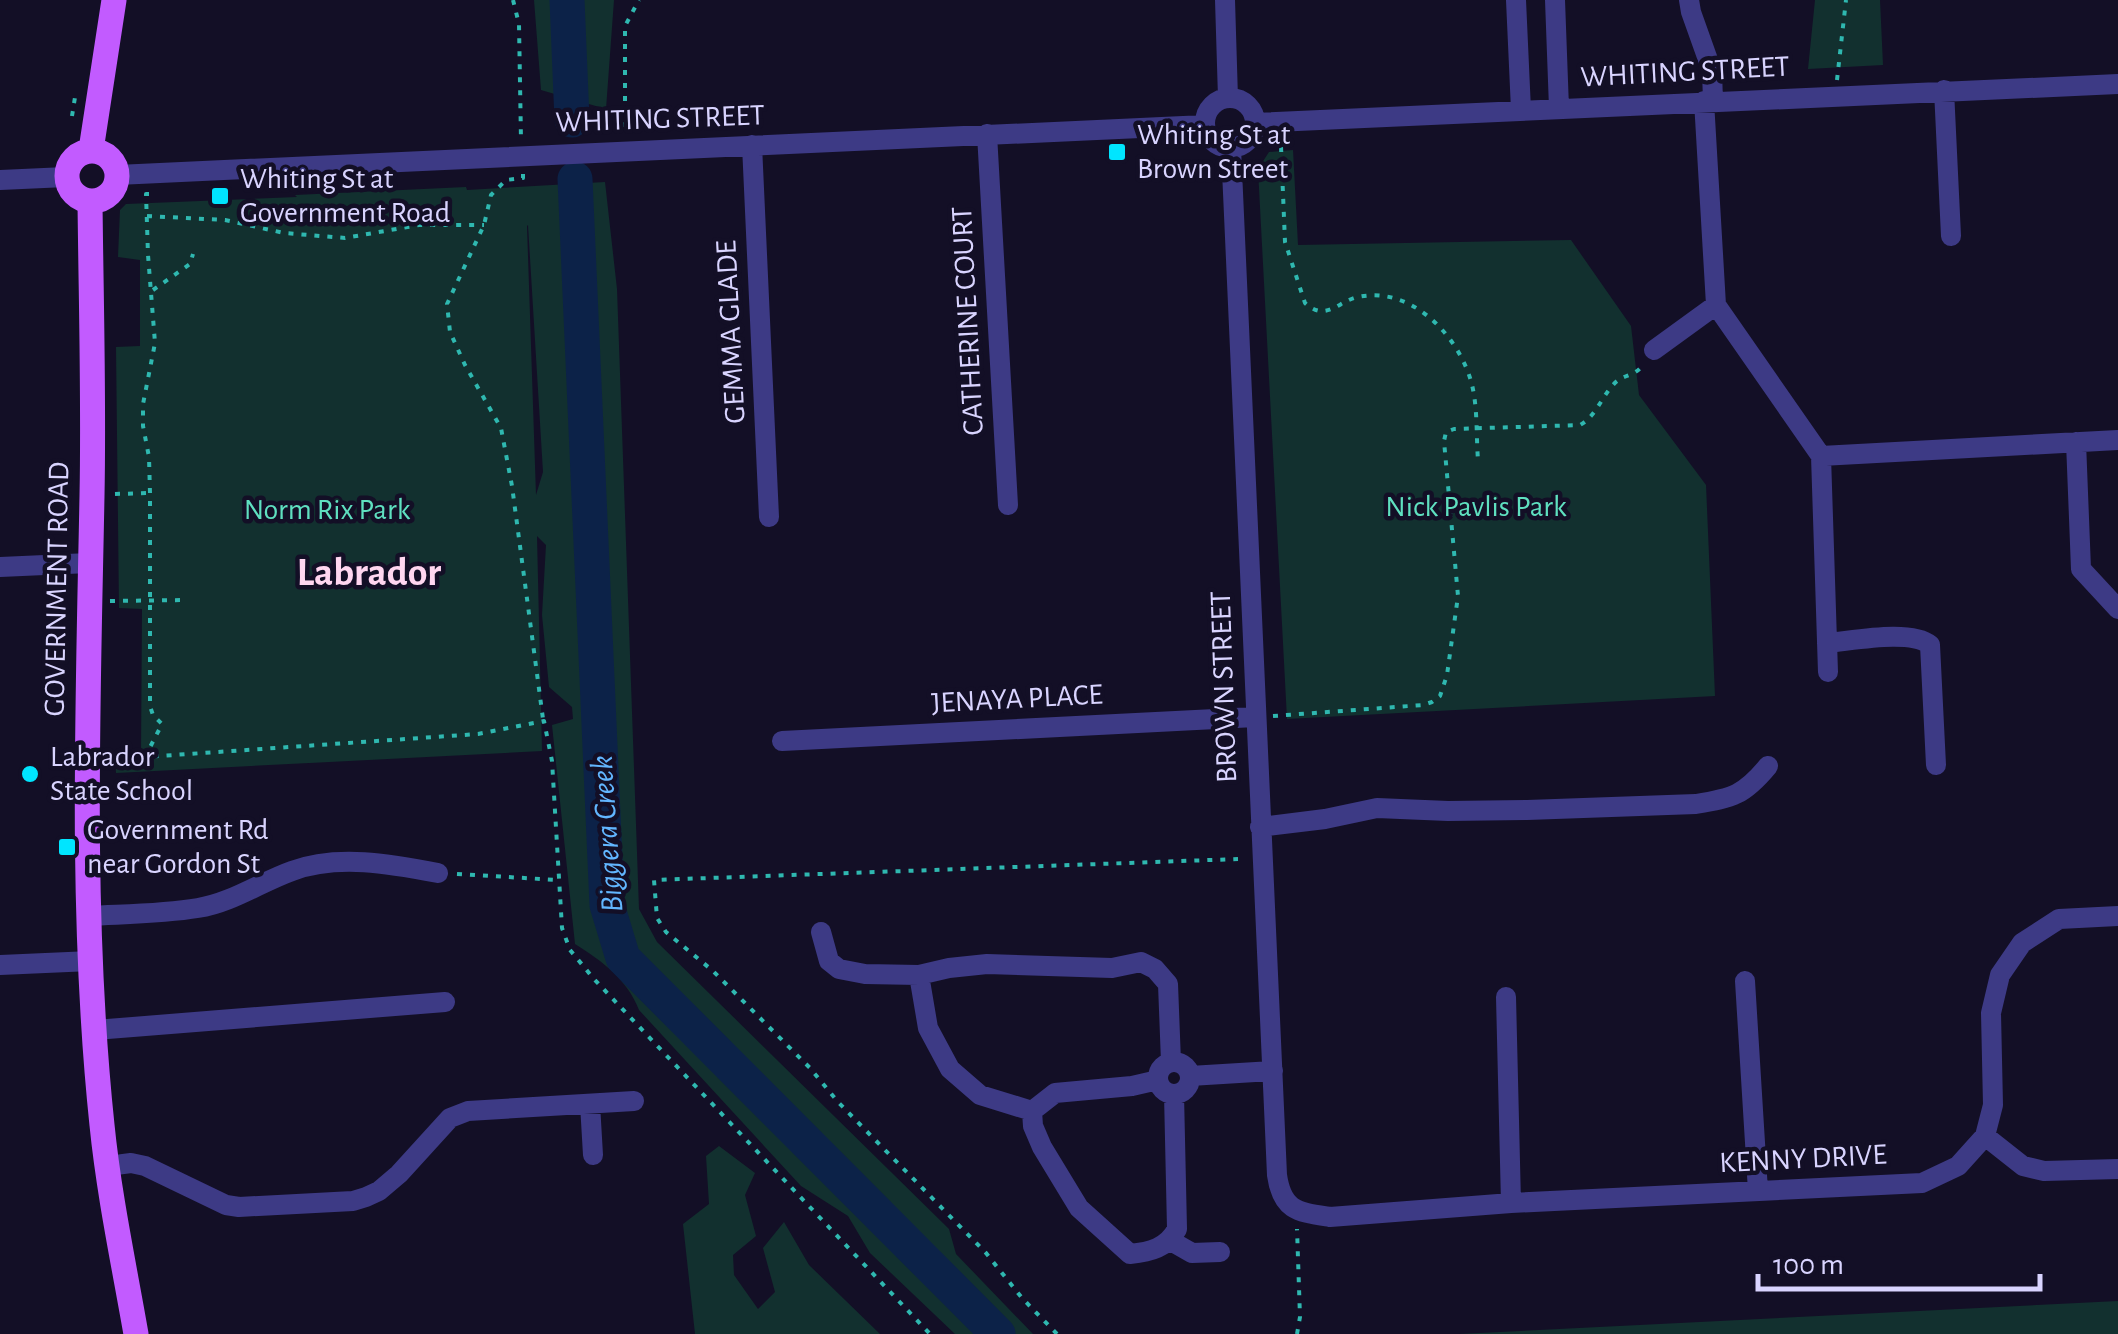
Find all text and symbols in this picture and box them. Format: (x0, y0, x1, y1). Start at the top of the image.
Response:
street label: WHITING STREET (1580, 52, 1791, 92)
street label: WHITING STREET (555, 100, 765, 138)
place label: Whiting St at Brown Street (1137, 120, 1291, 184)
marker: Whiting St at Brown Street (1106, 141, 1128, 163)
place label: Whiting St at Government Road (240, 164, 450, 228)
marker: Whiting St at Government Road (209, 185, 231, 207)
street label: CATHERINE COURT (947, 205, 989, 436)
street label: GEMMA GLADE (711, 239, 751, 425)
street label: GOVERNMENT ROAD (40, 461, 74, 717)
park label: Nick Pavlis Park (1385, 492, 1567, 522)
park label: Norm Rix Park (244, 495, 411, 525)
district label: Labrador (297, 553, 441, 593)
street label: BROWN STREET (1206, 590, 1242, 783)
street label: JENAYA PLACE (930, 680, 1104, 718)
place label: Labrador State School (50, 742, 193, 806)
water label: Biggera Creek (586, 754, 628, 914)
marker: Labrador State School (19, 763, 41, 785)
place label: Government Rd near Gordon St (87, 815, 269, 879)
marker: Government Rd near Gordon St (56, 836, 78, 858)
street label: KENNY DRIVE (1719, 1140, 1887, 1178)
scale bar (1758, 1229, 2040, 1291)
text: 100 m (1773, 1250, 1844, 1280)

